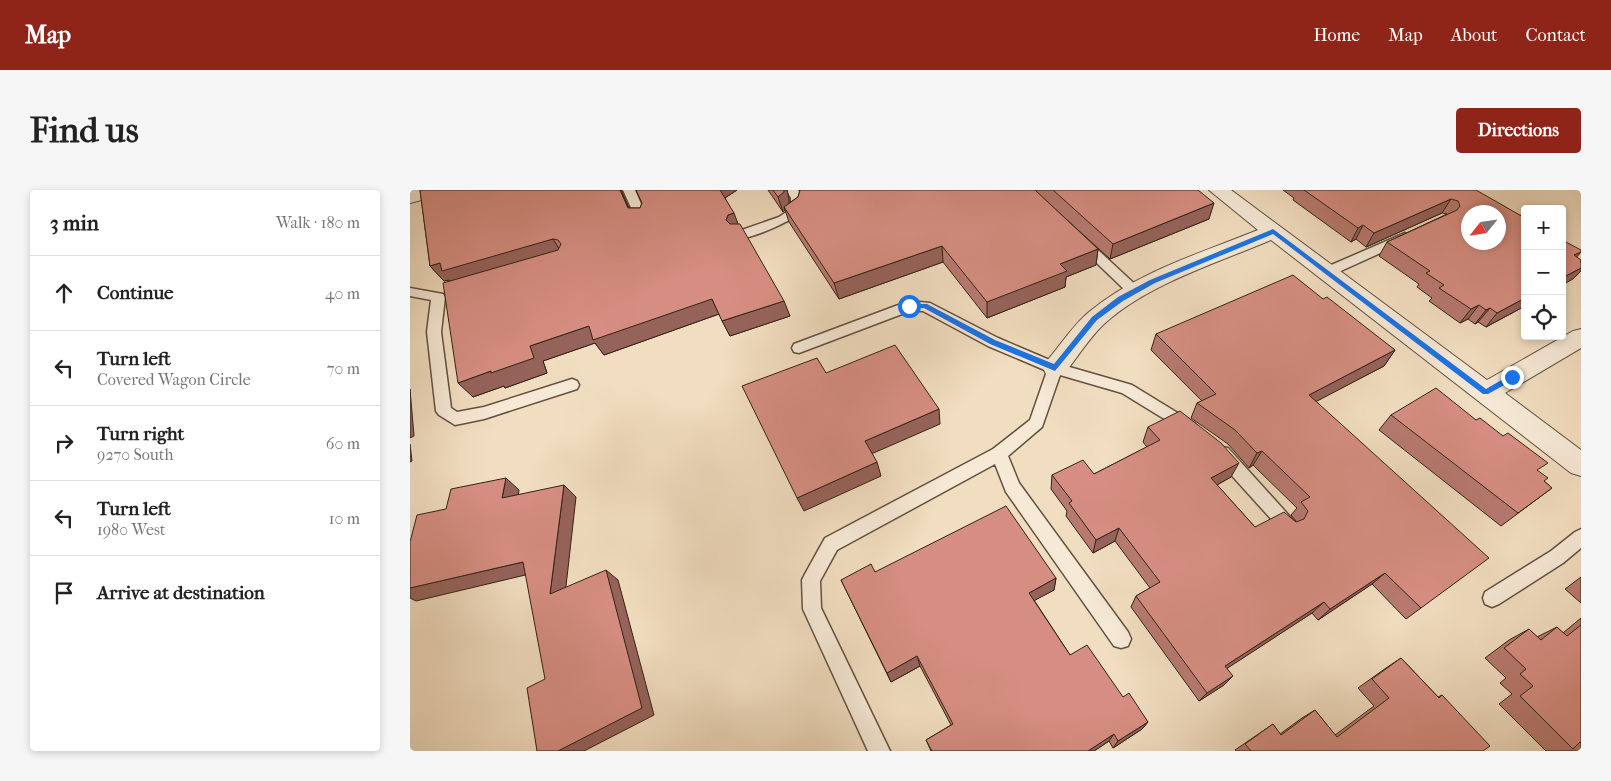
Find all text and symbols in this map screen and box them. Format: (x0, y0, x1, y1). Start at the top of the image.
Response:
text: Map (25, 21, 71, 49)
text: Home (1313, 25, 1360, 46)
text: Map (1388, 25, 1423, 46)
text: About (1451, 25, 1497, 46)
text: Contact (1525, 25, 1586, 46)
button: Directions (1456, 108, 1581, 153)
text: Find us (30, 110, 139, 151)
north arrow (1461, 205, 1506, 250)
map controls (1521, 205, 1566, 340)
button: + (1521, 205, 1566, 250)
text: 3 min (50, 211, 99, 235)
text: Walk · 180 m (276, 213, 360, 232)
button: − (1521, 250, 1566, 295)
icon: ahead (50, 279, 78, 307)
text: Continue (97, 282, 173, 304)
text: 40 m (325, 284, 360, 303)
route start (898, 295, 921, 318)
button: locate (1521, 295, 1566, 340)
text: Turn left (97, 348, 171, 370)
icon: left (50, 354, 78, 382)
text: 70 m (327, 359, 360, 378)
route end (1501, 366, 1524, 389)
text: Covered Wagon Circle (97, 370, 251, 389)
text: Turn right (97, 423, 184, 445)
icon: right (50, 429, 78, 457)
text: 60 m (326, 434, 360, 453)
text: 9270 South (97, 445, 173, 464)
text: Turn left (97, 498, 171, 520)
icon: left (50, 504, 78, 532)
text: 10 m (329, 509, 360, 528)
text: 1980 West (97, 520, 166, 539)
icon: arrive (50, 579, 78, 607)
text: Arrive at destination (97, 582, 265, 604)

